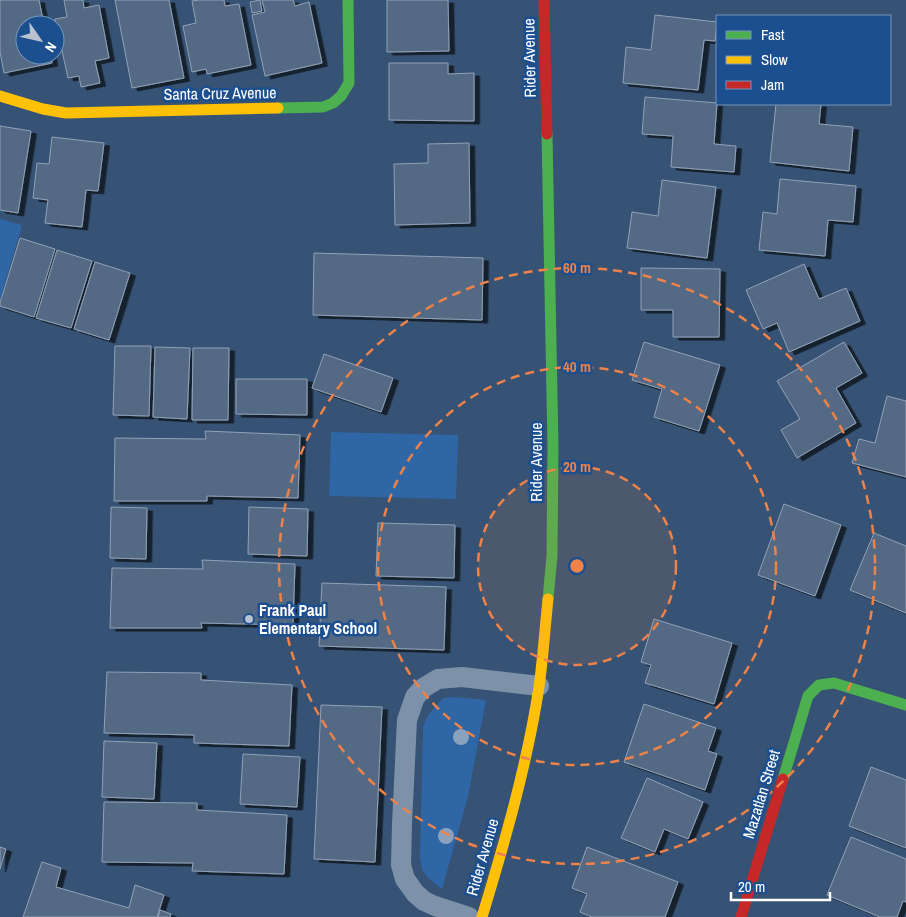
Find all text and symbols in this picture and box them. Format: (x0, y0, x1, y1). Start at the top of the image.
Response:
north arrow (15, 15, 65, 65)
legend (716, 15, 891, 105)
street label: Rider Avenue (517, 18, 541, 98)
text: Fast (761, 24, 785, 45)
text: N (41, 39, 61, 56)
text: Slow (761, 49, 788, 70)
text: Jam (761, 74, 784, 95)
street label: Santa Cruz Avenue (163, 81, 277, 105)
text: 60 m (563, 257, 591, 278)
text: 40 m (563, 356, 591, 377)
street label: Rider Avenue (525, 422, 547, 502)
text: 20 m (563, 456, 591, 477)
centre of rings (568, 557, 586, 575)
place label: Frank Paul Elementary School (259, 599, 377, 639)
marker: Frank Paul Elementary School (243, 613, 255, 625)
street label: Mazatlan Street (737, 747, 785, 841)
street label: Rider Avenue (460, 816, 504, 898)
scale bar (731, 870, 830, 902)
text: 20 m (738, 876, 765, 897)

